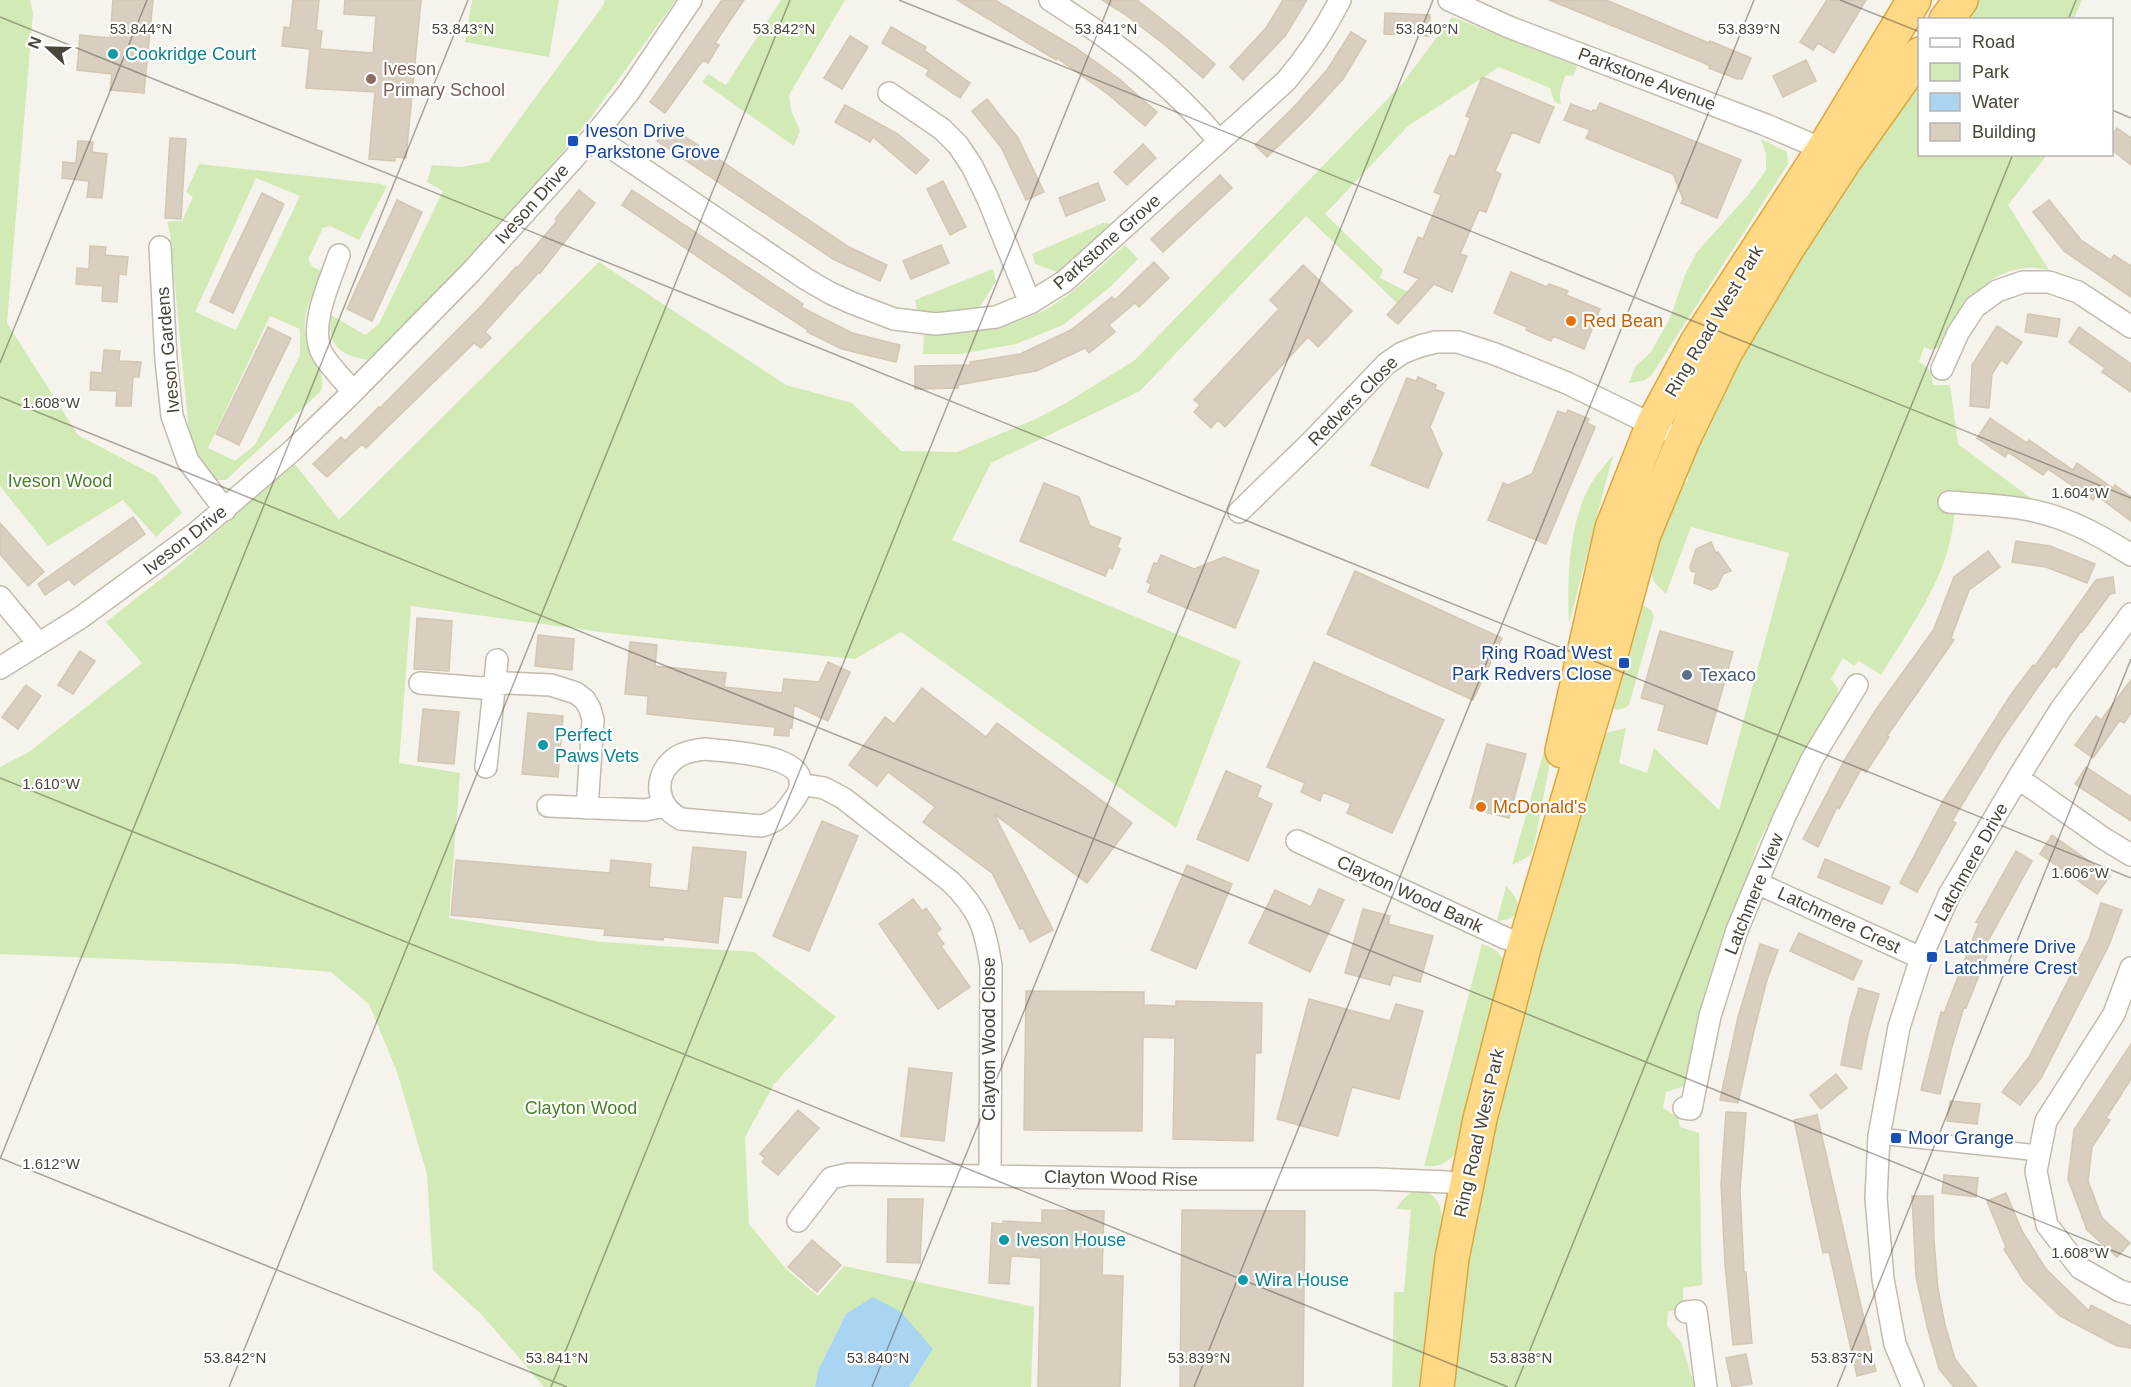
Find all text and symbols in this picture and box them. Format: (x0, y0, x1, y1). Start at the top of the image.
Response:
north arrow (18, 18, 78, 78)
legend (1918, 18, 2113, 156)
text: 53.844°N (110, 20, 172, 37)
text: 53.843°N (432, 20, 494, 37)
text: 53.842°N (753, 20, 815, 37)
text: 53.841°N (1075, 20, 1137, 37)
text: 53.840°N (1396, 20, 1458, 37)
text: 53.839°N (1718, 20, 1780, 37)
text: Road (1972, 32, 2015, 52)
text: N (25, 34, 45, 51)
place label: Cookridge Court (125, 44, 256, 64)
street label: Parkstone Avenue (1575, 44, 1719, 114)
marker: Cookridge Court (106, 47, 120, 61)
place label: Iveson Primary School (383, 59, 505, 100)
text: Park (1972, 62, 2010, 82)
marker: Iveson Primary School (364, 72, 378, 86)
text: Water (1972, 92, 2019, 112)
place label: Iveson Drive Parkstone Grove (585, 121, 720, 162)
text: Building (1972, 122, 2036, 142)
marker: Iveson Drive Parkstone Grove (566, 134, 580, 148)
street label: Iveson Drive (491, 160, 573, 248)
street label: Parkstone Grove (1049, 190, 1165, 294)
street label: Ring Road West Park (1661, 241, 1768, 400)
street label: Iveson Gardens (153, 286, 183, 414)
place label: Red Bean (1583, 311, 1663, 331)
marker: Red Bean (1564, 314, 1578, 328)
street label: Redvers Close (1304, 352, 1402, 450)
text: 1.608°W (22, 394, 81, 411)
park label: Iveson Wood (8, 471, 112, 491)
text: 1.604°W (2051, 484, 2110, 501)
street label: Iveson Drive (139, 501, 231, 579)
place label: Ring Road West Park Redvers Close (1452, 643, 1612, 684)
marker: Ring Road West Park Redvers Close (1617, 656, 1631, 670)
place label: Texaco (1699, 665, 1756, 685)
marker: Texaco (1680, 668, 1694, 682)
place label: Perfect Paws Vets (555, 725, 639, 766)
marker: Perfect Paws Vets (536, 738, 550, 752)
text: 1.610°W (22, 775, 81, 792)
place label: McDonald's (1493, 797, 1586, 817)
street label: Latchmere Drive (1930, 799, 2012, 925)
marker: McDonald's (1474, 800, 1488, 814)
street label: Latchmere View (1721, 830, 1788, 957)
street label: Clayton Wood Bank (1334, 851, 1487, 937)
text: 1.606°W (2051, 864, 2110, 881)
street label: Latchmere Crest (1774, 883, 1904, 957)
place label: Latchmere Drive Latchmere Crest (1944, 937, 2077, 978)
marker: Latchmere Drive Latchmere Crest (1925, 950, 1939, 964)
street label: Clayton Wood Close (979, 957, 999, 1121)
street label: Ring Road West Park (1450, 1046, 1508, 1219)
park label: Clayton Wood (525, 1098, 637, 1118)
place label: Moor Grange (1908, 1128, 2014, 1148)
marker: Moor Grange (1889, 1131, 1903, 1145)
text: 1.612°W (22, 1155, 81, 1172)
street label: Clayton Wood Rise (1044, 1167, 1198, 1189)
place label: Iveson House (1016, 1230, 1126, 1250)
marker: Iveson House (997, 1233, 1011, 1247)
text: 1.608°W (2051, 1244, 2110, 1261)
place label: Wira House (1255, 1270, 1349, 1290)
marker: Wira House (1236, 1273, 1250, 1287)
text: 53.842°N (204, 1349, 266, 1366)
text: 53.841°N (526, 1349, 588, 1366)
text: 53.840°N (847, 1349, 909, 1366)
text: 53.839°N (1168, 1349, 1230, 1366)
text: 53.838°N (1490, 1349, 1552, 1366)
text: 53.837°N (1811, 1349, 1873, 1366)

